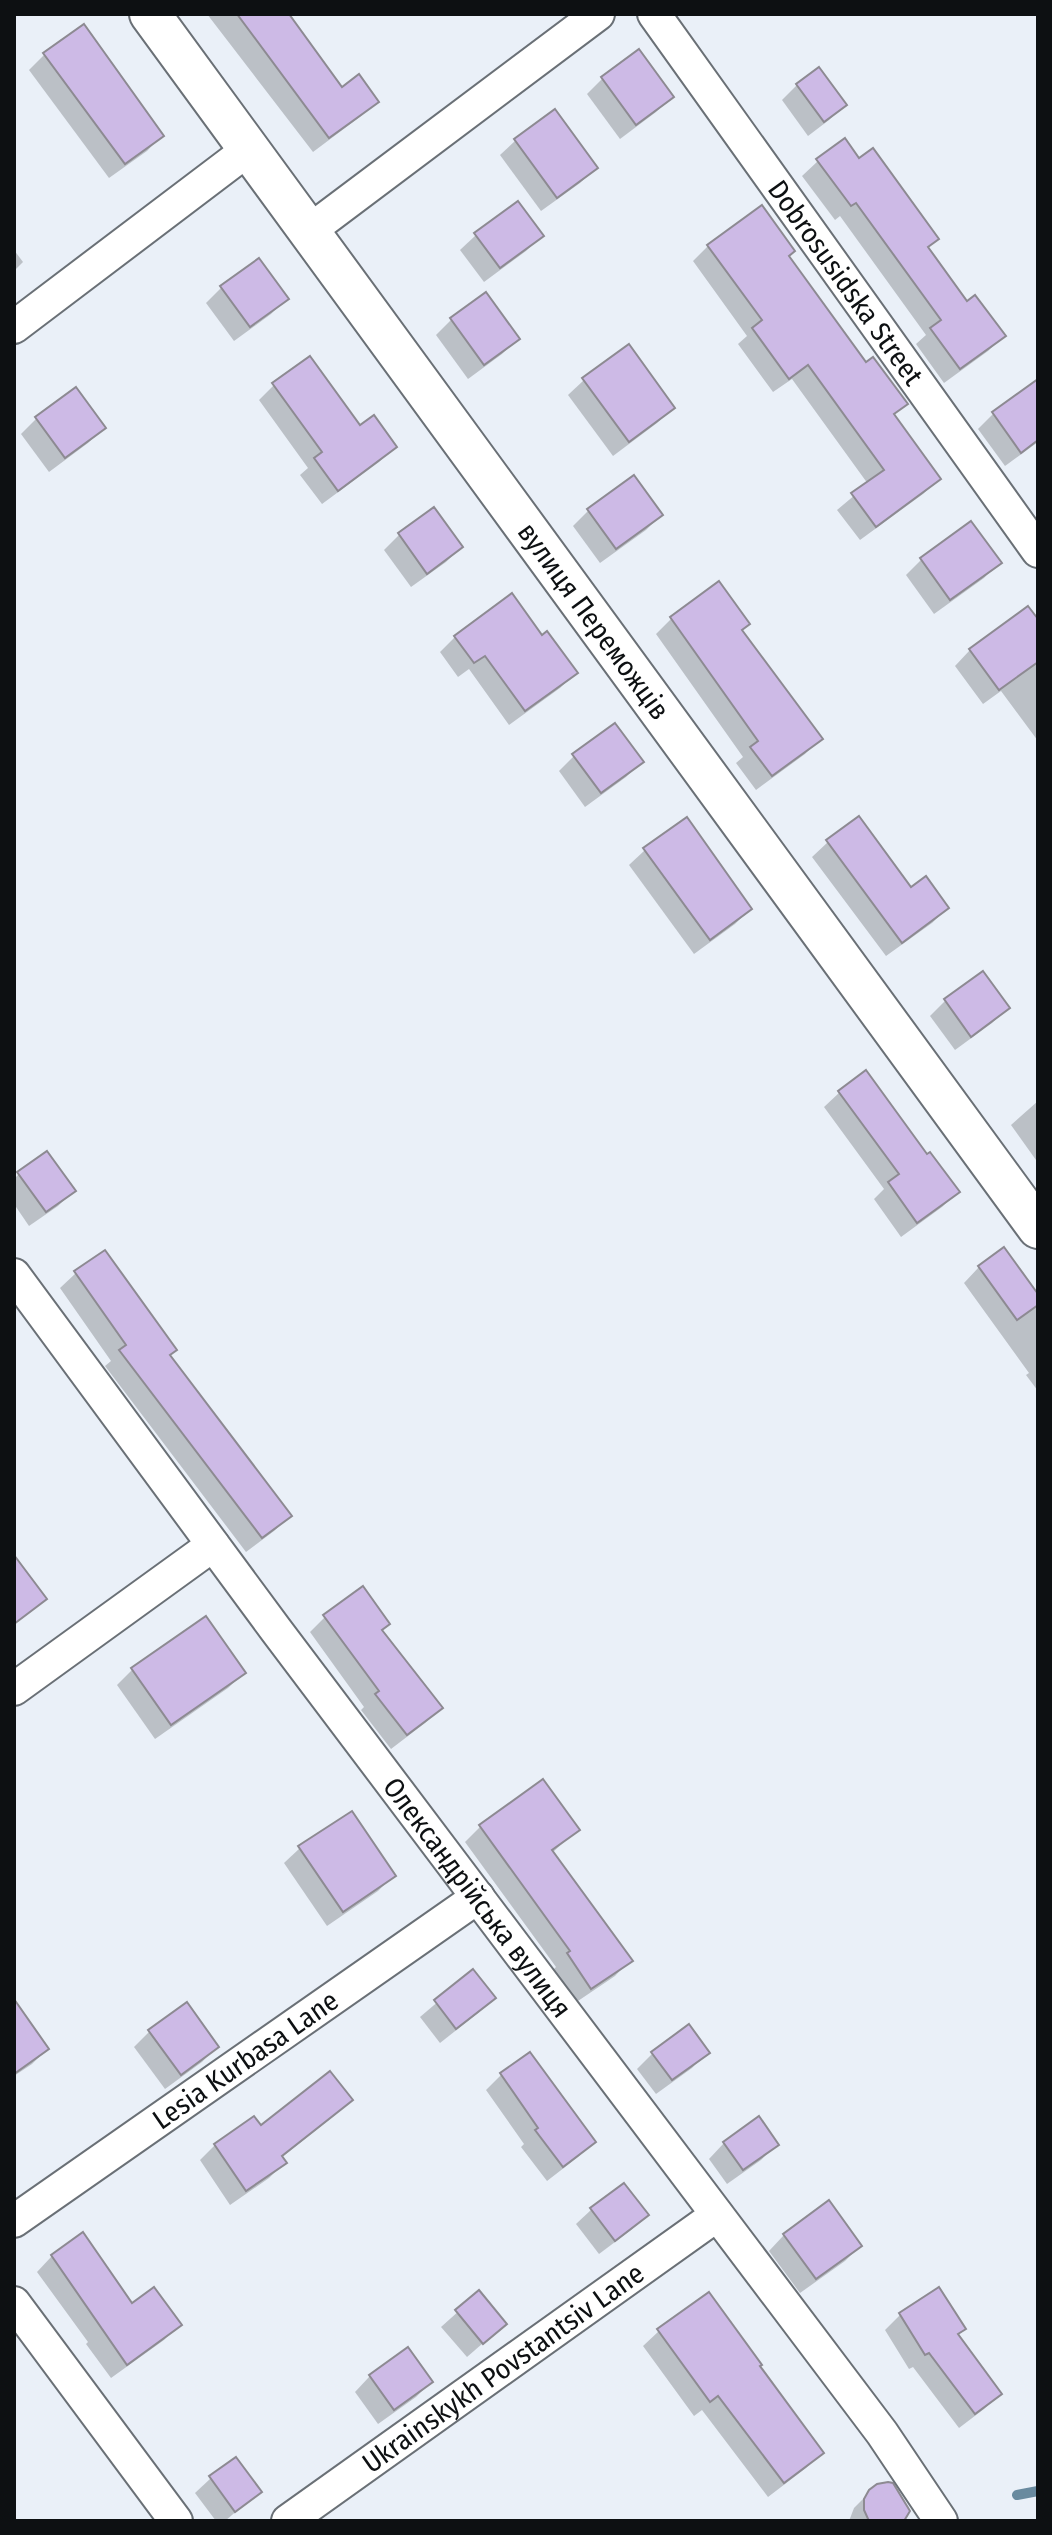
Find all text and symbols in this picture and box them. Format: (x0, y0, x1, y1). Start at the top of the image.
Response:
street label: Dobrosusidska Street (762, 174, 931, 392)
street label: вулиця Переможців (511, 516, 677, 726)
street label: Олександрійська вулиця (377, 1771, 579, 2024)
street label: Lesia Kurbasa Lane (146, 1983, 344, 2136)
street label: Ukrainskykh Povstantsiv Lane (356, 2256, 650, 2479)

